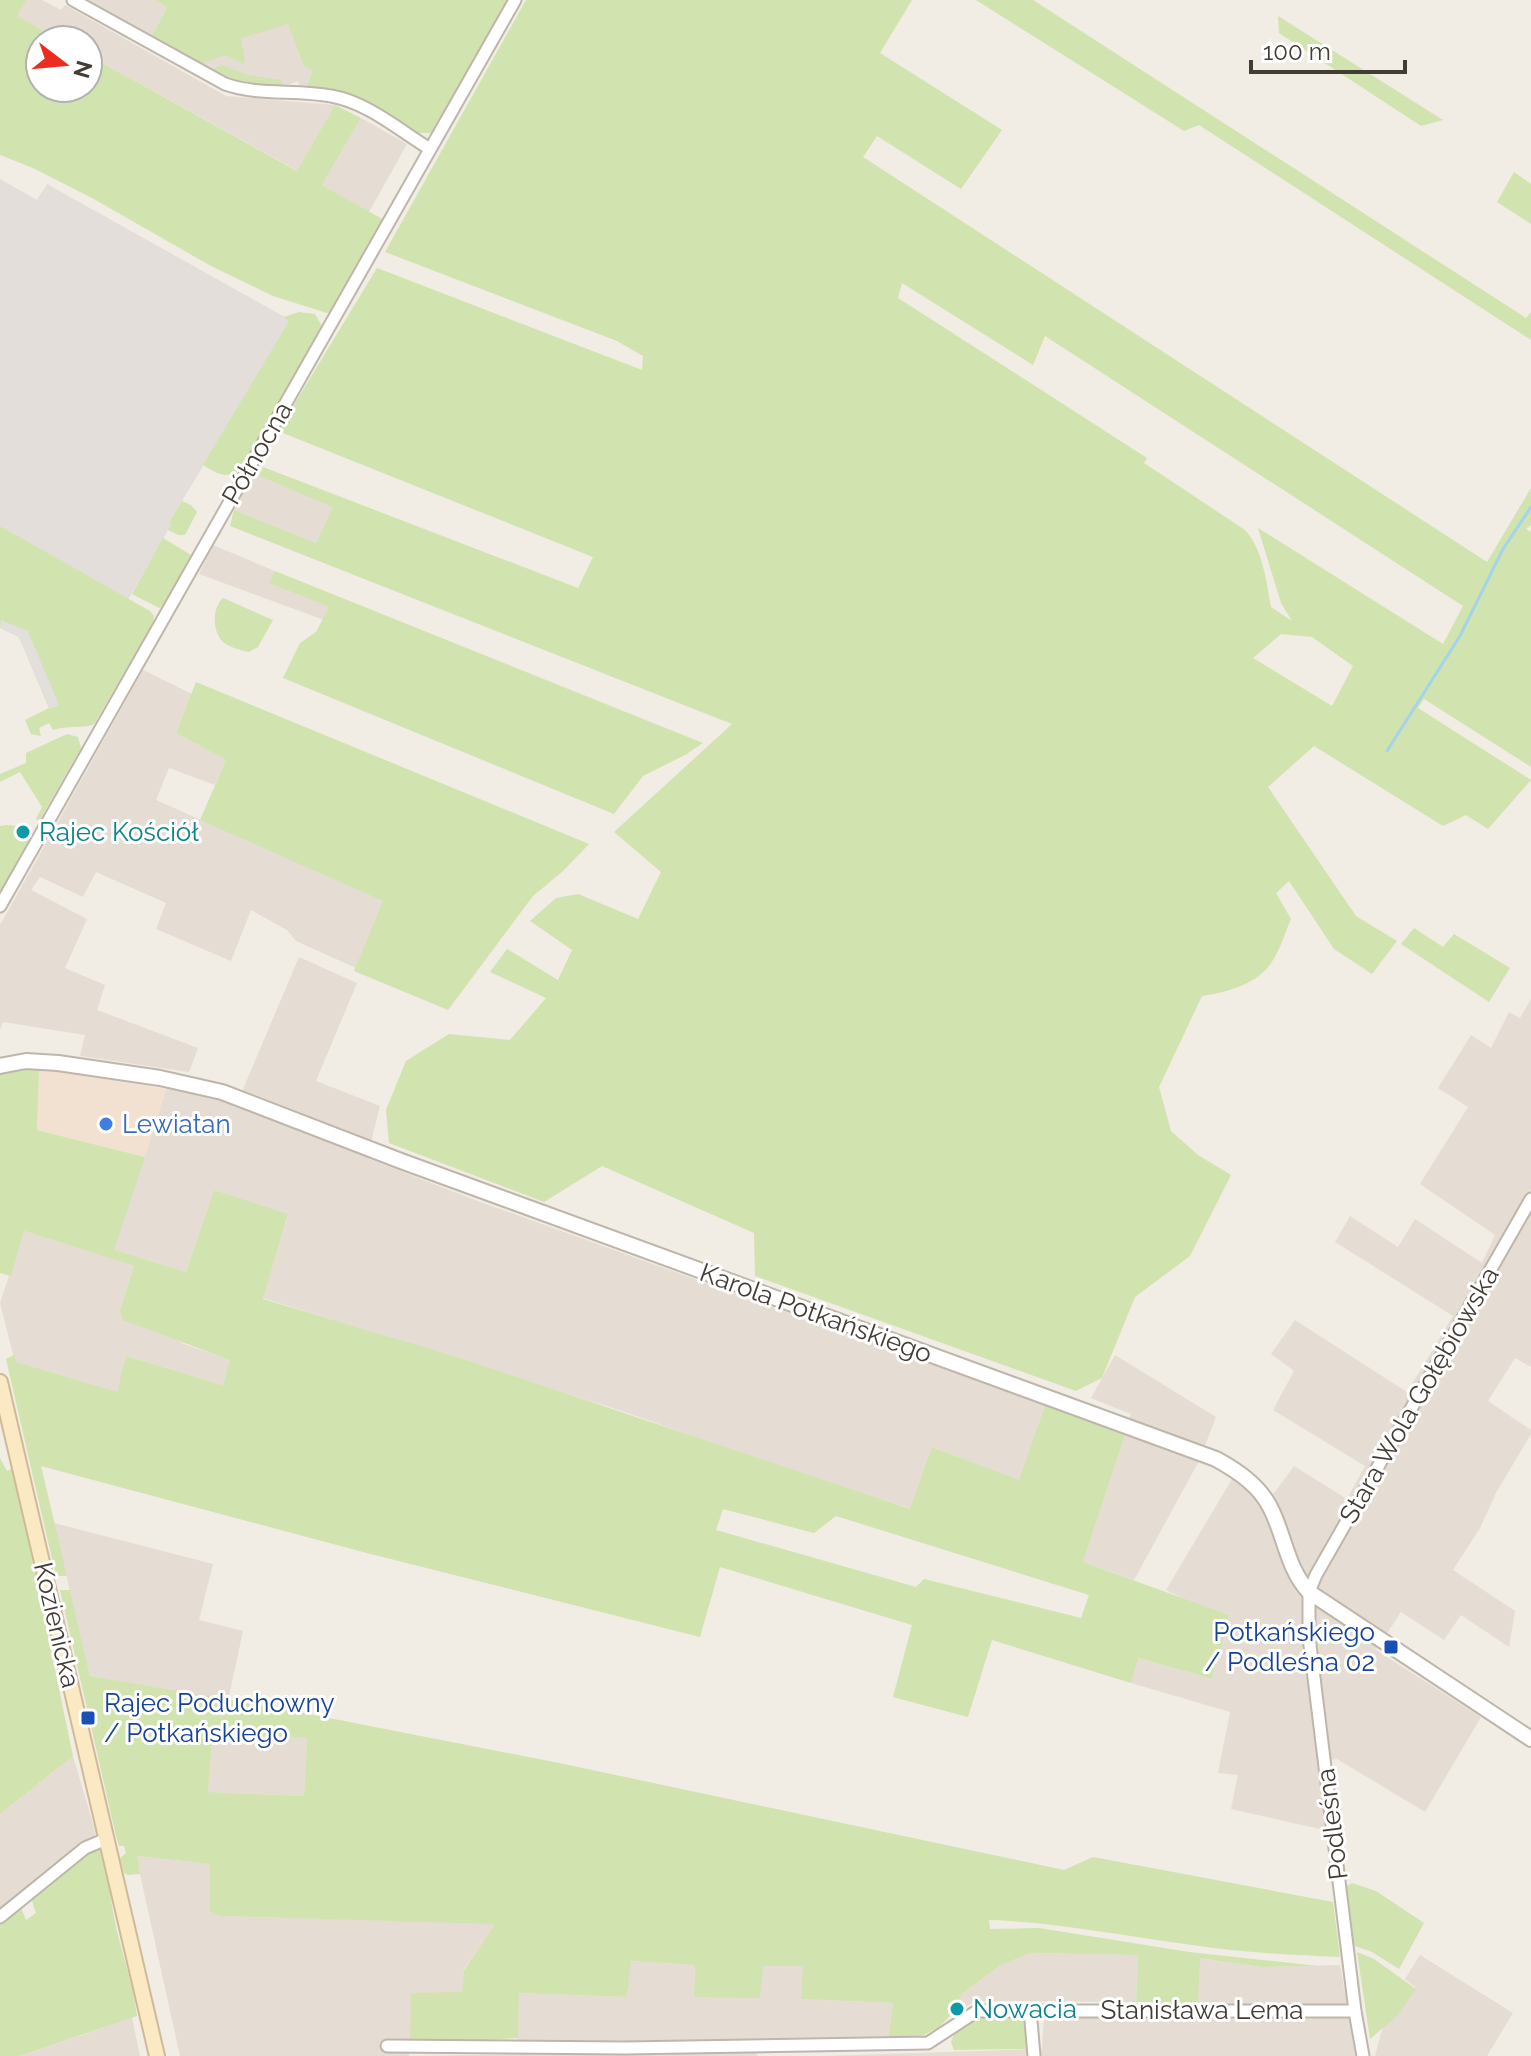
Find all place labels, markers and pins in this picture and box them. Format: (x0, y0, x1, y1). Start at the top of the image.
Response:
place label: Rajec Kościół (39, 817, 199, 847)
marker: Rajec Kościół (14, 823, 32, 841)
place label: Lewiatan (122, 1109, 231, 1139)
marker: Lewiatan (97, 1115, 115, 1133)
place label: Potkańskiego / Podleśna 02 (1205, 1617, 1375, 1677)
marker: Potkańskiego / Podleśna 02 (1382, 1638, 1400, 1656)
place label: Rajec Poduchowny / Potkańskiego (104, 1688, 335, 1748)
marker: Rajec Poduchowny / Potkańskiego (79, 1709, 97, 1727)
place label: Nowacia (973, 1994, 1077, 2024)
marker: Nowacia (948, 2000, 966, 2018)

